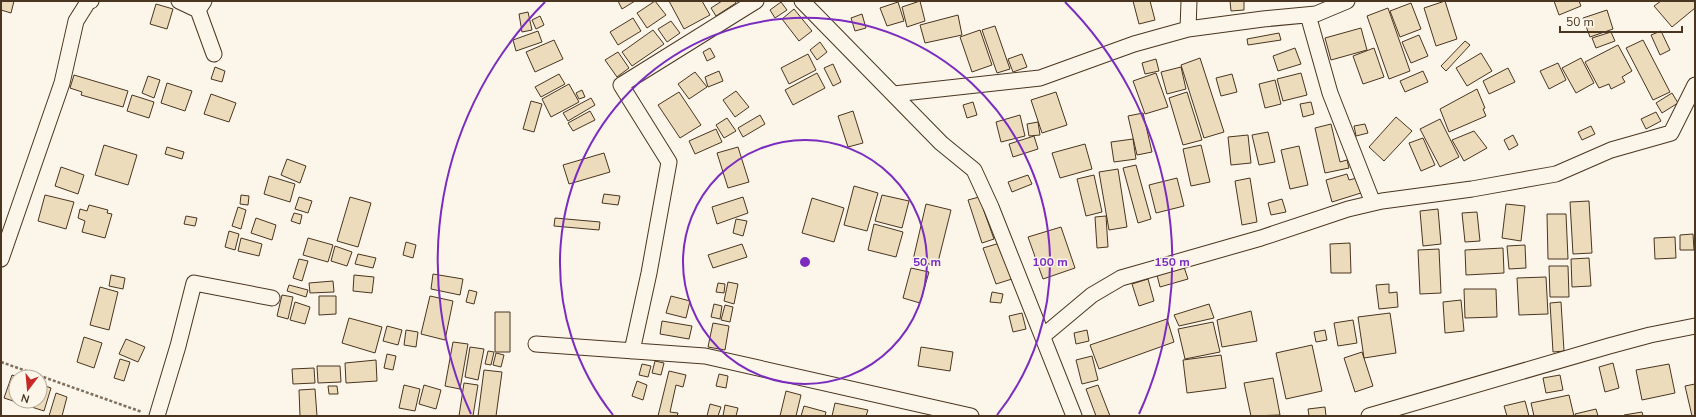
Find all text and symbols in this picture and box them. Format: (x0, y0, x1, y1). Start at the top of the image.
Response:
scale bar (1560, 8, 1682, 34)
text: 50 m (1566, 14, 1594, 30)
text: 50 m (913, 254, 941, 270)
text: 100 m (1032, 254, 1068, 270)
text: 150 m (1154, 254, 1190, 270)
centre of rings (798, 255, 812, 269)
north arrow (8, 369, 48, 409)
text: N (19, 390, 31, 406)

